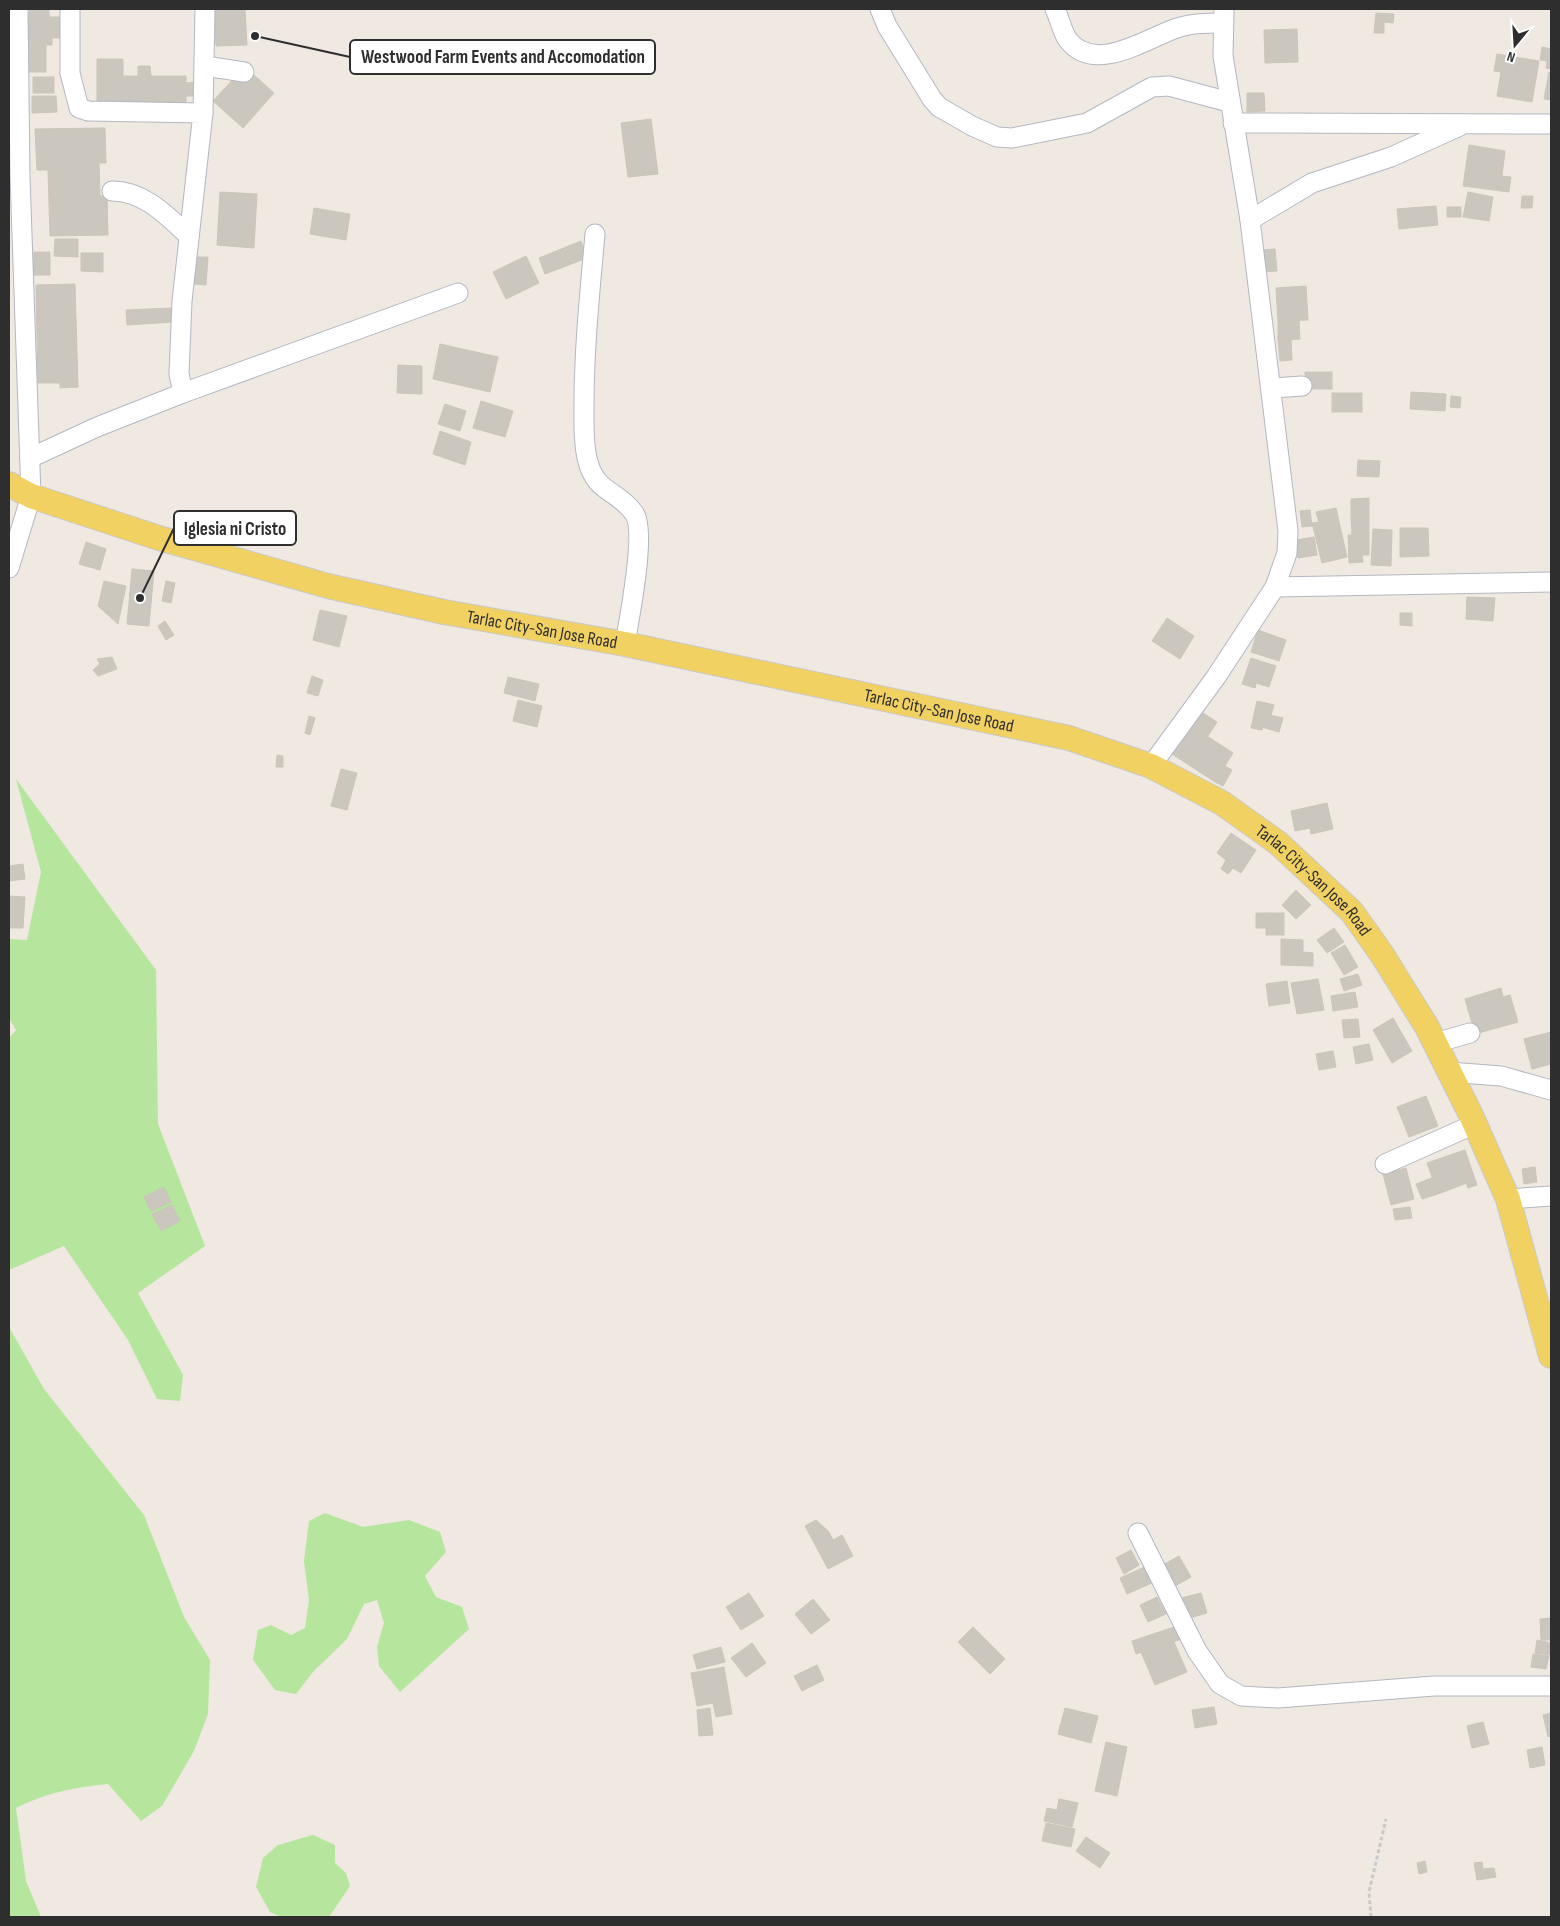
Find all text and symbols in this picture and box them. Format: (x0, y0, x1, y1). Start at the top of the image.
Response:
north arrow (1490, 20, 1540, 70)
callout: Westwood Farm Events and Accomodation (350, 40, 655, 74)
text: Westwood Farm Events and Accomodation (361, 46, 645, 69)
text: N (1505, 48, 1517, 66)
callout: Iglesia ni Cristo (174, 511, 296, 545)
text: Iglesia ni Cristo (184, 518, 286, 541)
street label: Tarlac City-San Jose Road (465, 606, 619, 653)
street label: Tarlac City-San Jose Road (862, 684, 1016, 737)
street label: Tarlac City-San Jose Road (1252, 820, 1376, 940)

